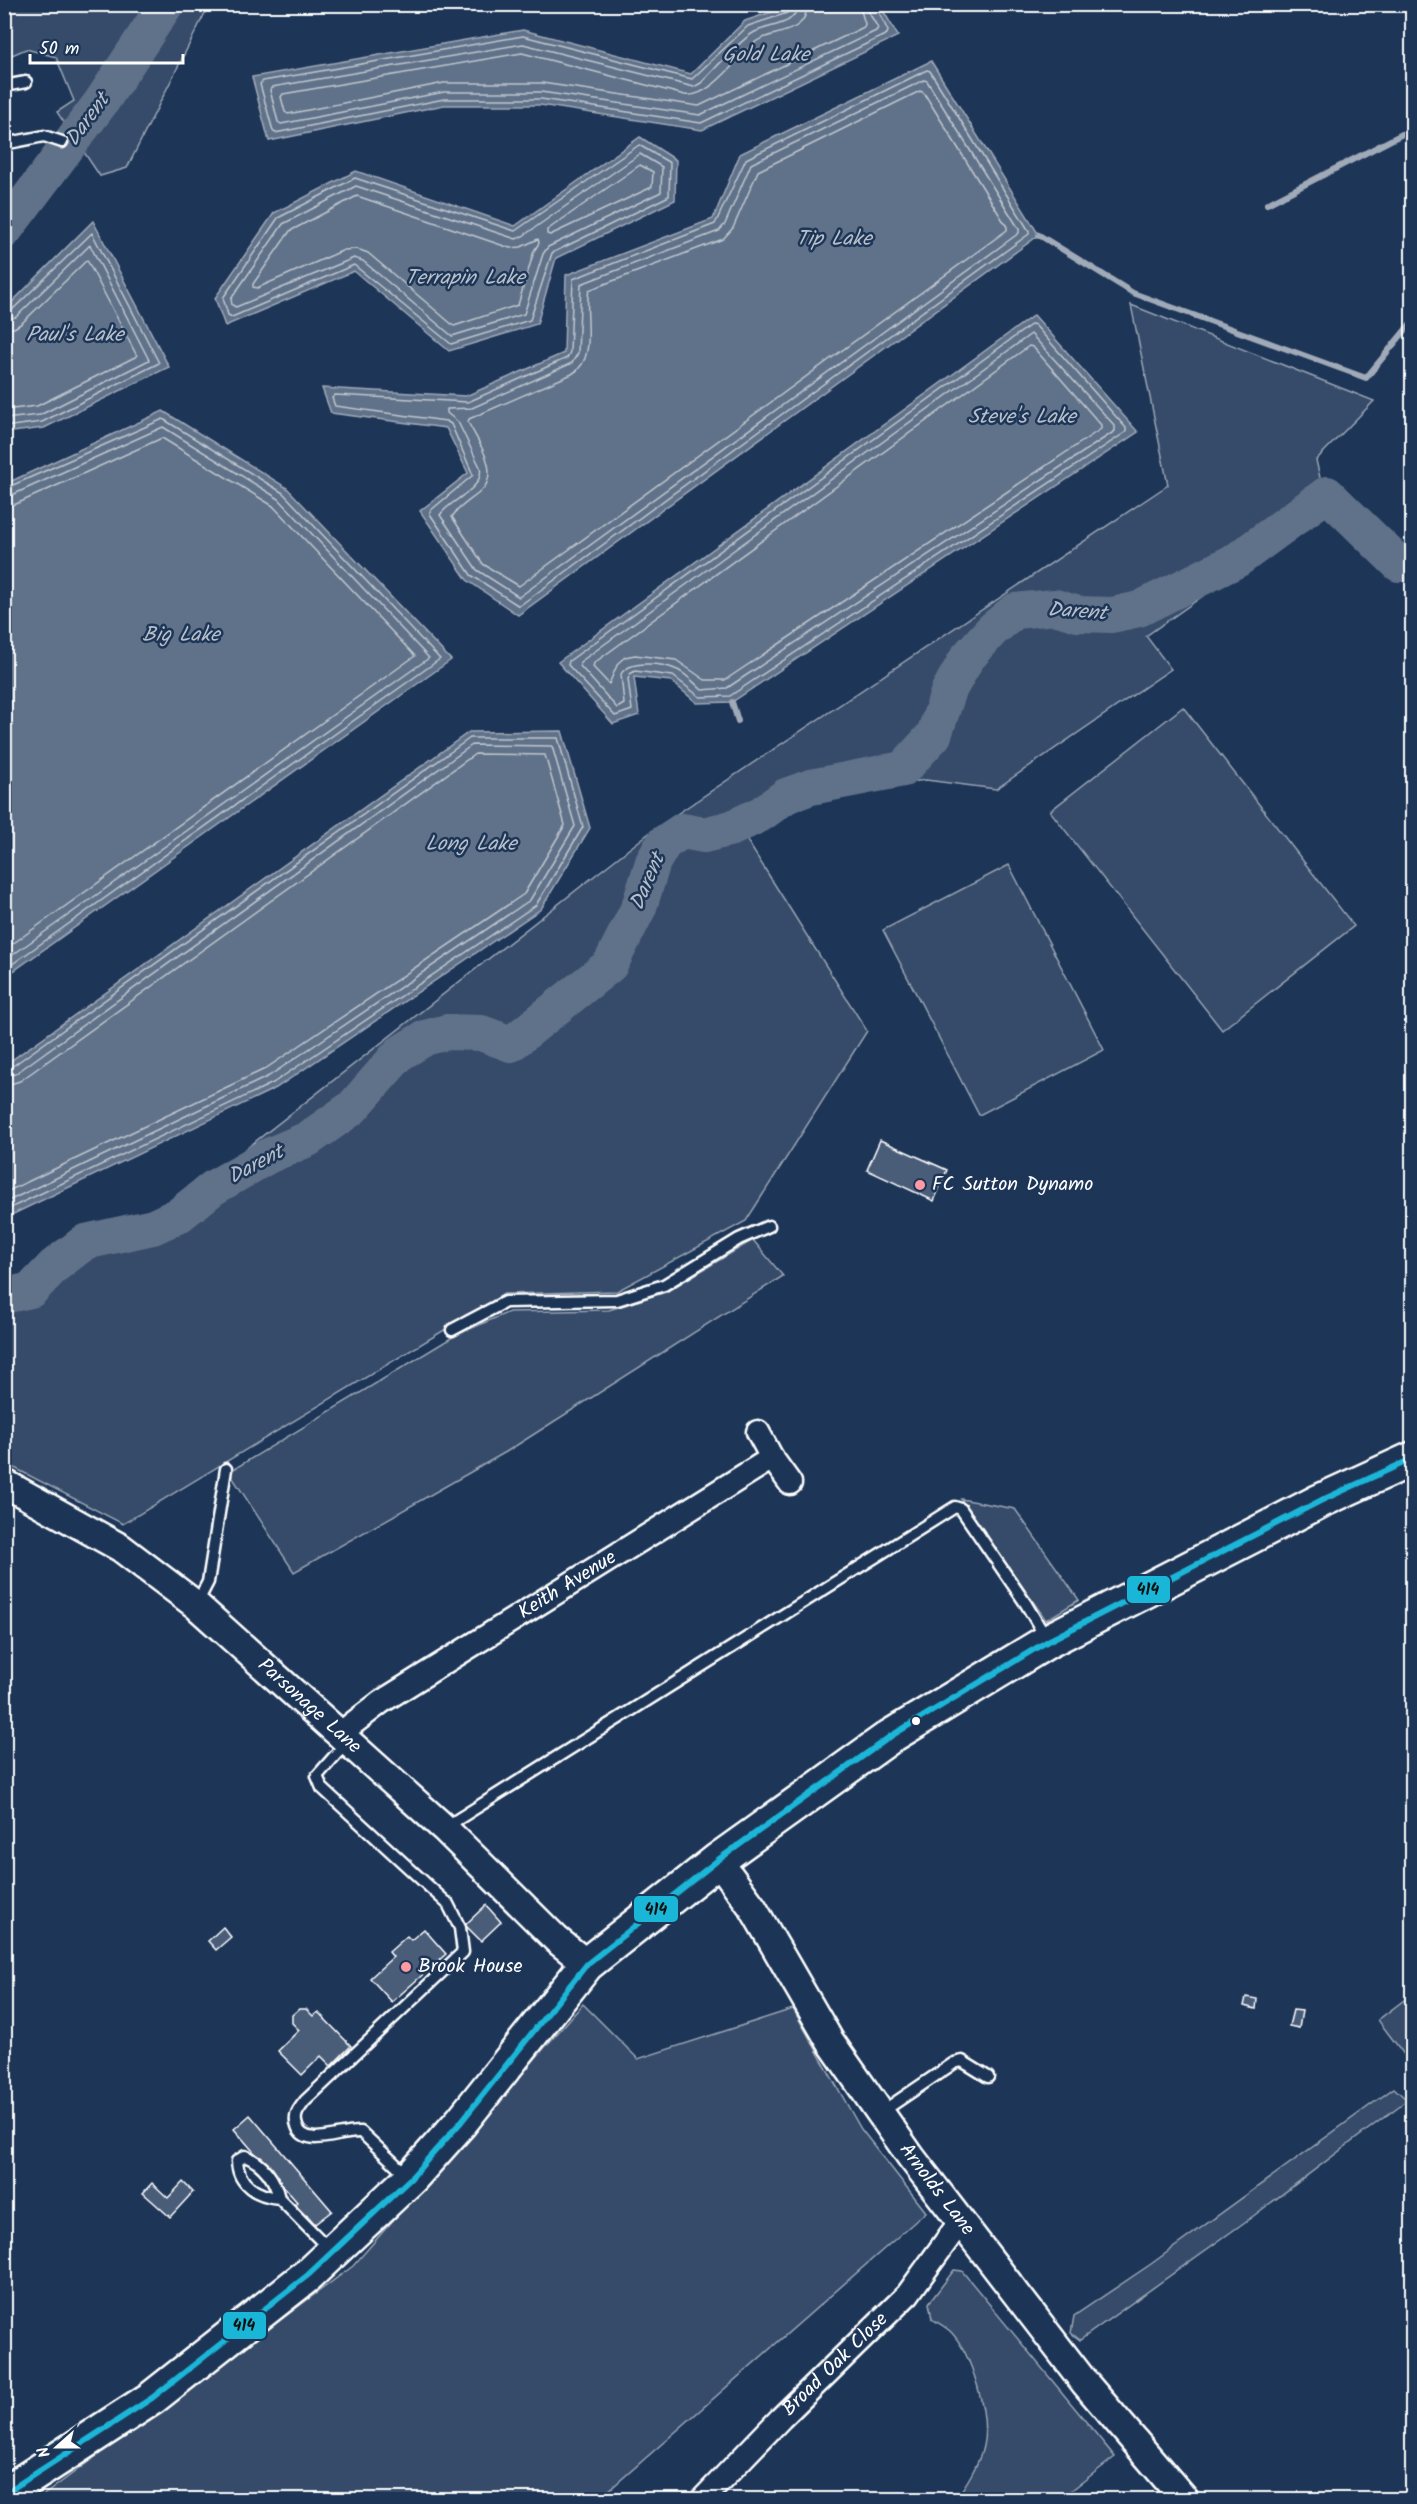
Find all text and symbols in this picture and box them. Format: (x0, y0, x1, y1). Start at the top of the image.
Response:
scale bar (30, 27, 183, 65)
text: 50 m (39, 35, 79, 64)
water label: Gold Lake (722, 39, 812, 72)
water label: Darent (57, 84, 120, 154)
water label: Tip Lake (796, 223, 874, 256)
water label: Terrapin Lake (405, 262, 527, 295)
water label: Paul's Lake (26, 319, 126, 352)
water label: Steve's Lake (968, 401, 1079, 434)
water label: Darent (1046, 593, 1110, 631)
water label: Big Lake (142, 619, 222, 652)
water label: Long Lake (425, 828, 519, 861)
water label: Darent (621, 846, 676, 916)
water label: Darent (222, 1135, 292, 1193)
place label: FC Sutton Dynamo (932, 1169, 1093, 1201)
marker: FC Sutton Dynamo (913, 1178, 927, 1192)
street label: Keith Avenue (512, 1543, 623, 1628)
line badge: 414 (1126, 1575, 1171, 1604)
text: 414 (1137, 1578, 1159, 1603)
street label: Parsonage Lane (250, 1651, 368, 1762)
unlabelled marker (910, 1715, 922, 1727)
line badge: 414 (633, 1895, 679, 1923)
text: 414 (645, 1898, 667, 1923)
place label: Brook House (418, 1951, 522, 1983)
marker: Brook House (399, 1960, 413, 1974)
street label: Arnolds Lane (890, 2137, 982, 2243)
street label: Broad Oak Close (775, 2305, 896, 2425)
line badge: 414 (222, 2311, 267, 2340)
text: 414 (233, 2314, 255, 2339)
north arrow (27, 2417, 87, 2477)
text: N (31, 2443, 58, 2461)

